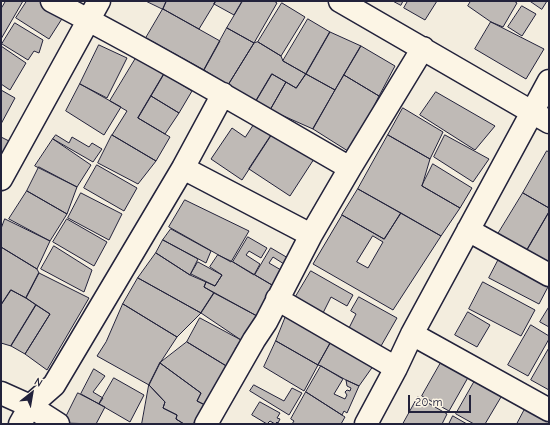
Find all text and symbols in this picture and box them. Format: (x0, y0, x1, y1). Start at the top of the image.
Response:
north arrow (12, 373, 52, 413)
text: N (32, 375, 45, 390)
scale bar (410, 387, 473, 413)
text: 20 m (415, 395, 443, 409)

